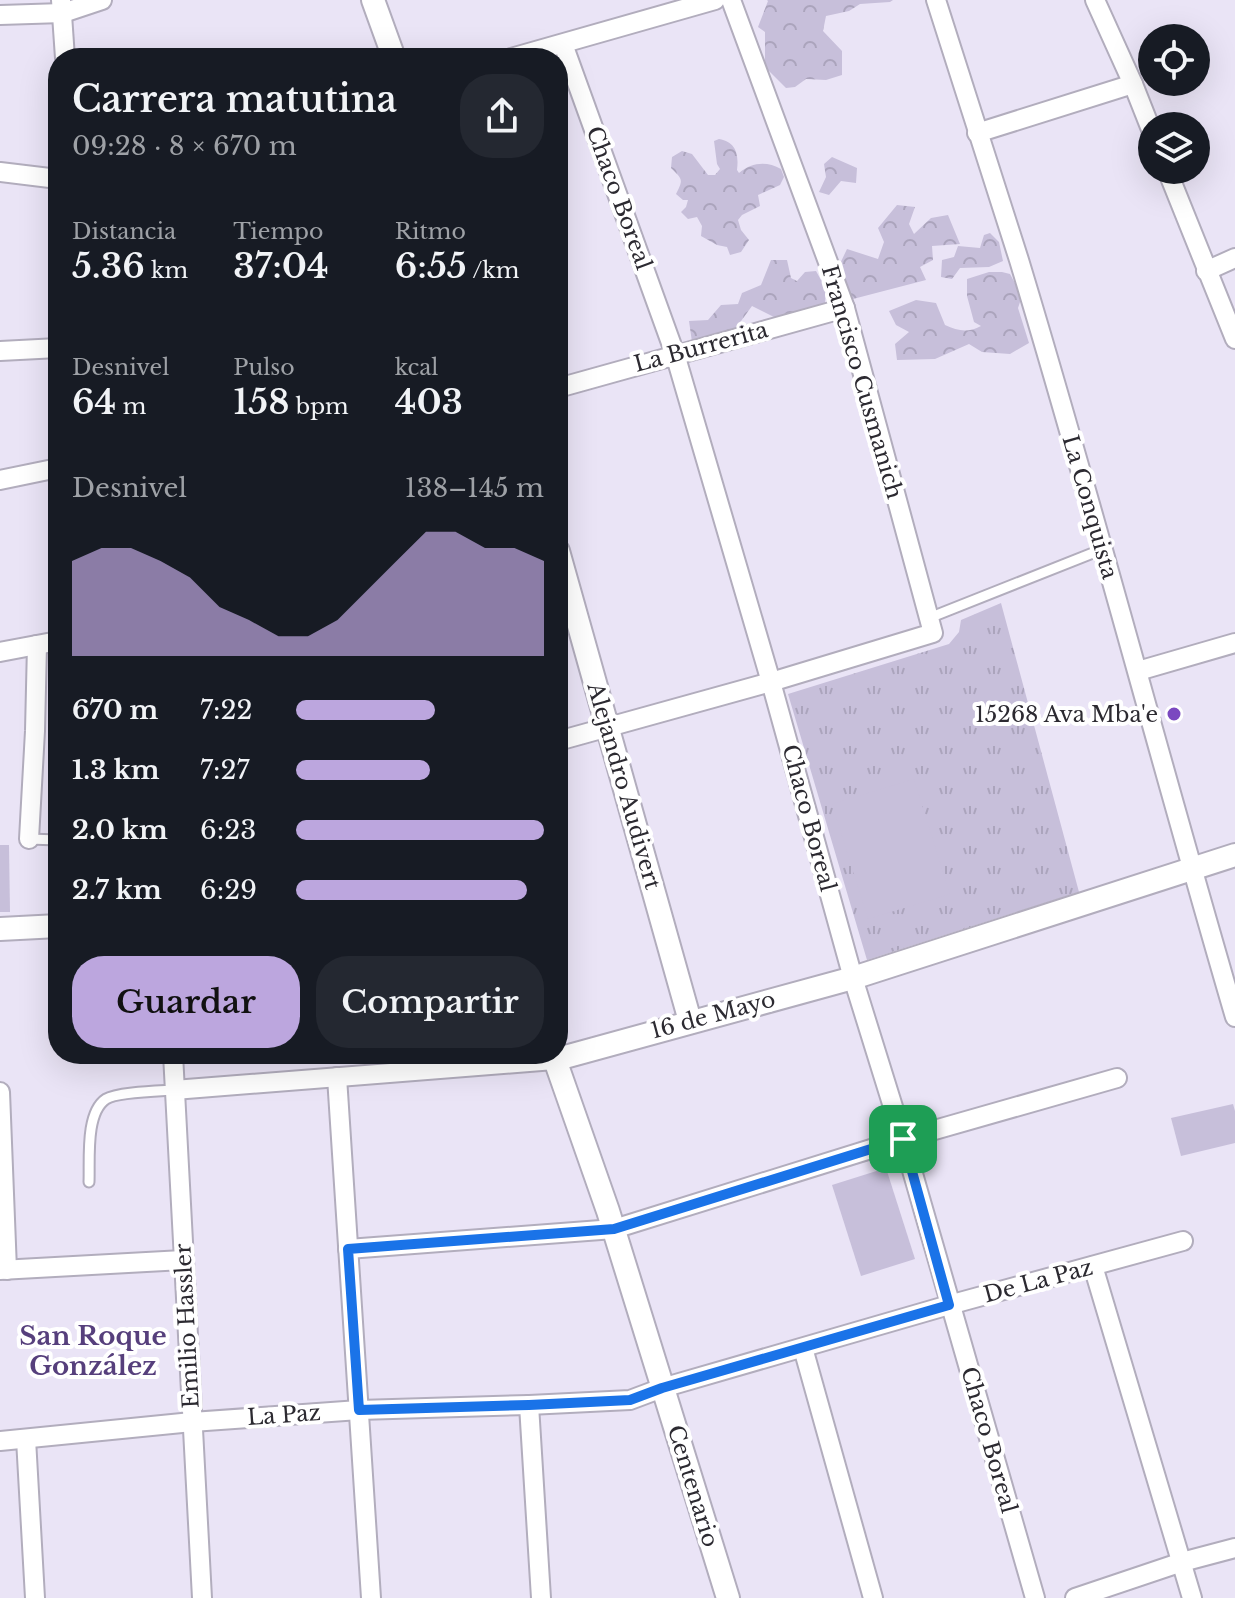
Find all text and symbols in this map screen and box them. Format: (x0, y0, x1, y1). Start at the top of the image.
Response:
map controls (1138, 24, 1210, 184)
button: locate (1138, 24, 1210, 96)
button: share (460, 74, 544, 158)
text: Carrera matutina (72, 77, 397, 122)
button: layers (1138, 112, 1210, 184)
street label: Chaco Boreal (581, 122, 657, 274)
text: 09:28 · 8 × 670 m (72, 130, 297, 162)
text: Distancia (72, 218, 176, 245)
text: Tiempo (233, 218, 323, 245)
text: Ritmo (395, 218, 466, 245)
text: 5.36 (72, 245, 145, 287)
text: 37:04 (233, 245, 329, 287)
text: 6:55 (395, 245, 467, 287)
text: km (145, 257, 188, 284)
text: /km (467, 257, 519, 284)
street label: Francisco Cusmanich (816, 262, 908, 502)
street label: La Burrerita (631, 316, 772, 378)
text: Desnivel (72, 354, 169, 381)
text: Pulso (233, 354, 295, 381)
text: kcal (395, 354, 439, 381)
text: 64 (72, 381, 116, 423)
text: 158 (233, 381, 289, 423)
text: 403 (395, 381, 463, 423)
text: m (116, 393, 146, 420)
text: bpm (289, 393, 349, 420)
street label: La Conquista (1057, 432, 1124, 583)
text: Desnivel (72, 472, 187, 504)
text: 138–145 m (405, 472, 544, 504)
street label: Alejandro Audivert (581, 679, 667, 893)
text: 670 m (72, 694, 158, 726)
text: 7:22 (200, 694, 253, 726)
place label: 15268 Ava Mba'e (975, 701, 1158, 728)
marker: 15268 Ava Mba'e (1165, 705, 1183, 723)
street label: Chaco Boreal (776, 742, 842, 894)
text: 1.3 km (72, 754, 160, 786)
text: 7:27 (200, 754, 250, 786)
text: 2.0 km (72, 814, 168, 846)
text: 6:23 (200, 814, 256, 846)
text: 2.7 km (72, 874, 162, 906)
text: 6:29 (200, 874, 257, 906)
button: Guardar (72, 956, 300, 1048)
button: Compartir (316, 956, 544, 1048)
street label: 16 de Mayo (648, 985, 778, 1045)
pin (869, 1105, 937, 1173)
icon: arrive (881, 1117, 925, 1161)
street label: Emilio Hassler (169, 1242, 205, 1409)
street label: De La Paz (980, 1253, 1096, 1309)
district label: San Roque González (19, 1320, 167, 1382)
street label: Chaco Boreal (955, 1364, 1023, 1516)
street label: La Paz (246, 1399, 322, 1431)
street label: Centenario (662, 1422, 724, 1550)

